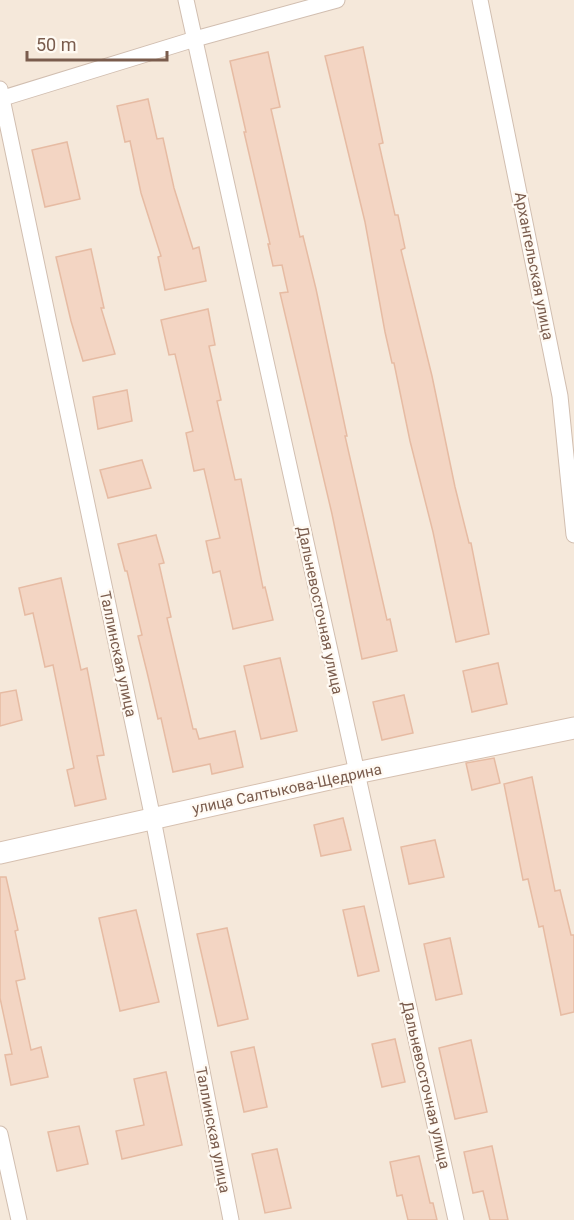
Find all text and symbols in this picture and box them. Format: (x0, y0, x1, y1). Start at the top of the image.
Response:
scale bar (27, 24, 166, 62)
text: 50 m (36, 34, 76, 55)
street label: Архангельская улица (511, 190, 557, 342)
street label: Дальневосточная улица (293, 524, 347, 696)
street label: Таллинская улица (96, 589, 140, 719)
street label: улица Салтыкова-Щедрина (191, 760, 383, 818)
street label: Дальневосточная улица (398, 999, 454, 1171)
street label: Таллинская улица (192, 1065, 234, 1195)

